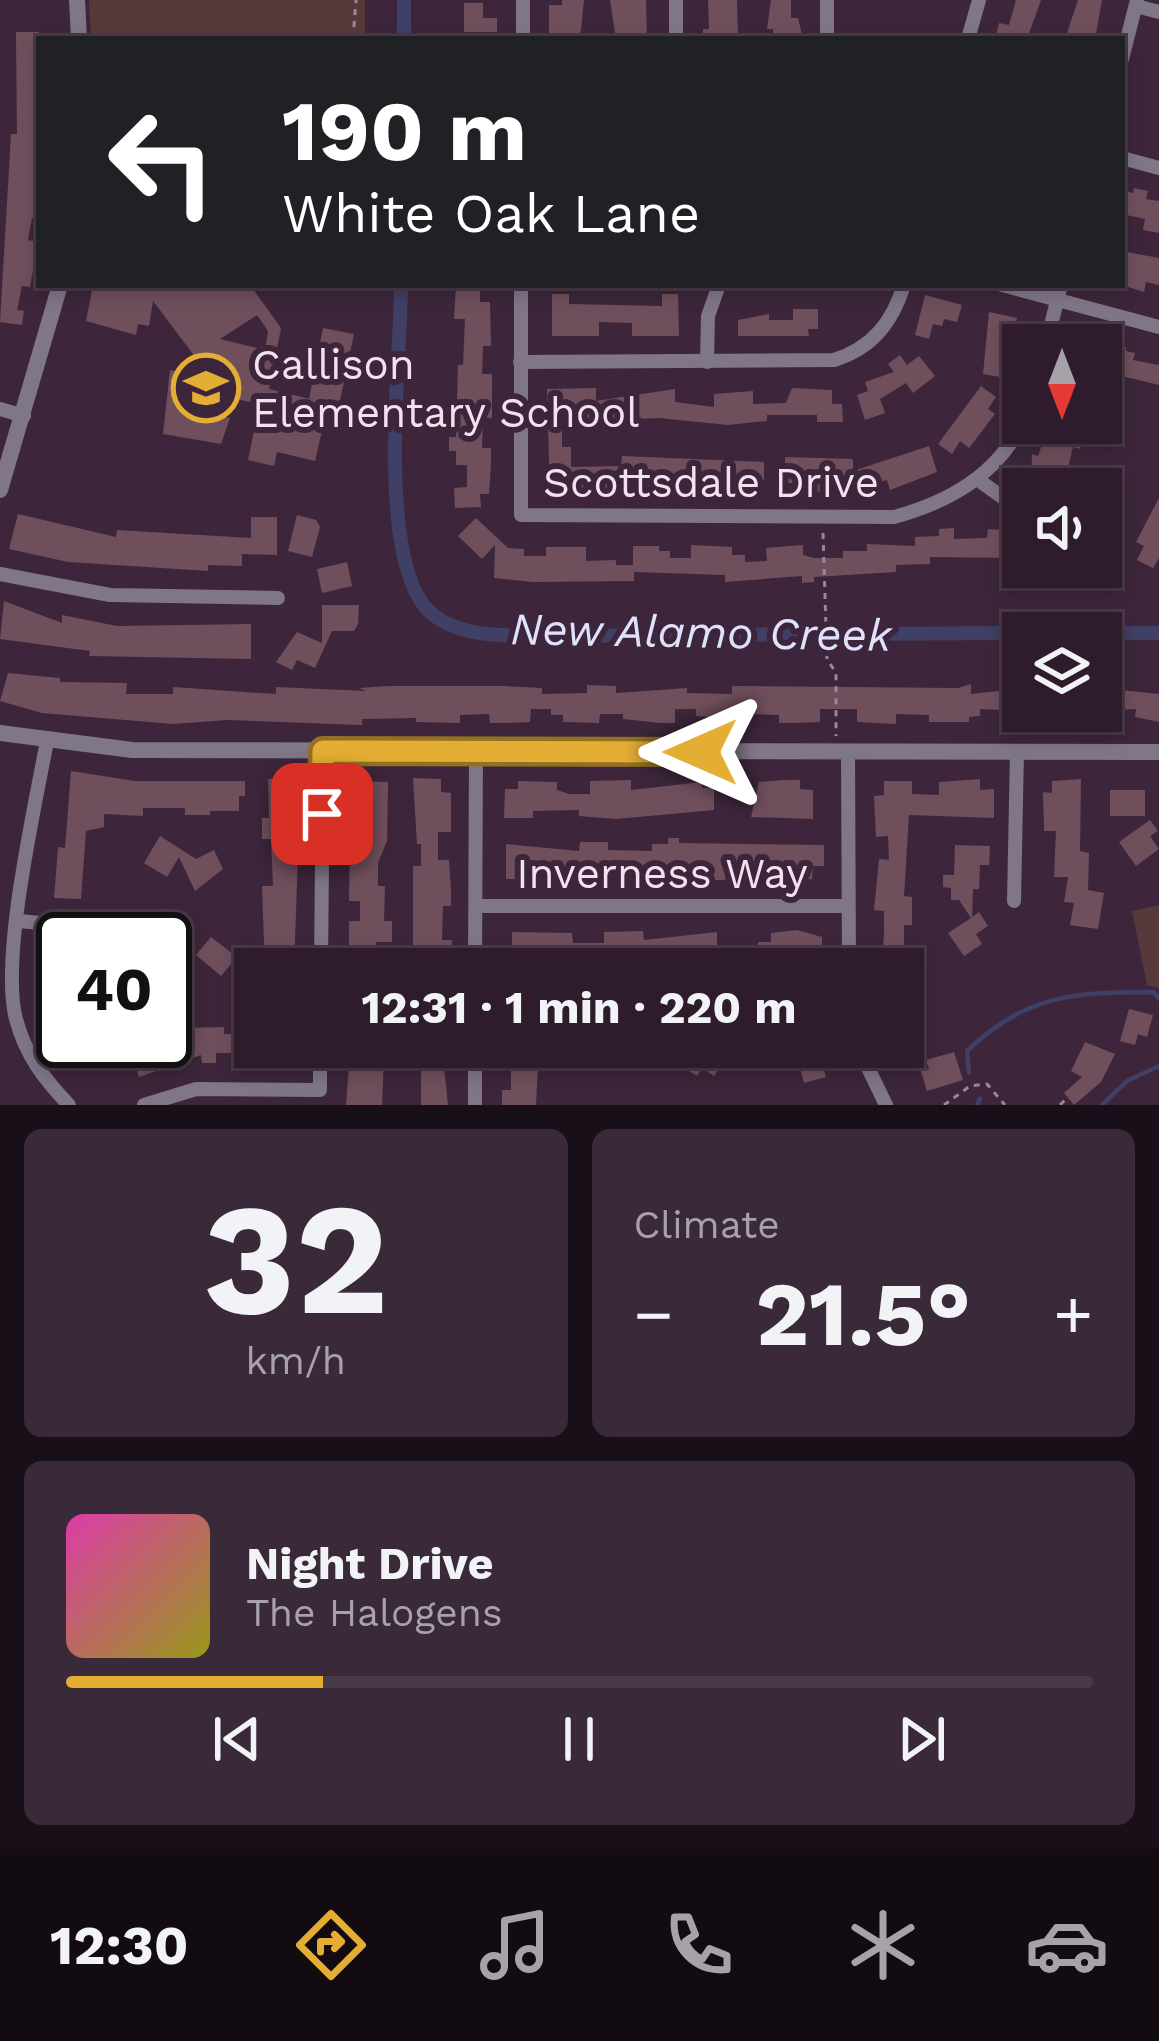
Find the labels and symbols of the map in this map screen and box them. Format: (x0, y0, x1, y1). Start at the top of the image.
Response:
north arrow (1002, 324, 1122, 444)
place label: Callison Elementary School (252, 340, 639, 437)
school or university icon: Callison Elementary School (171, 353, 241, 423)
street label: Scottsdale Drive (543, 458, 879, 507)
water label: New Alamo Creek (510, 602, 894, 662)
position arrow (638, 689, 764, 815)
pin (271, 763, 373, 865)
street label: Inverness Way (516, 849, 808, 898)
speed limit sign: 40 (36, 912, 192, 1068)

